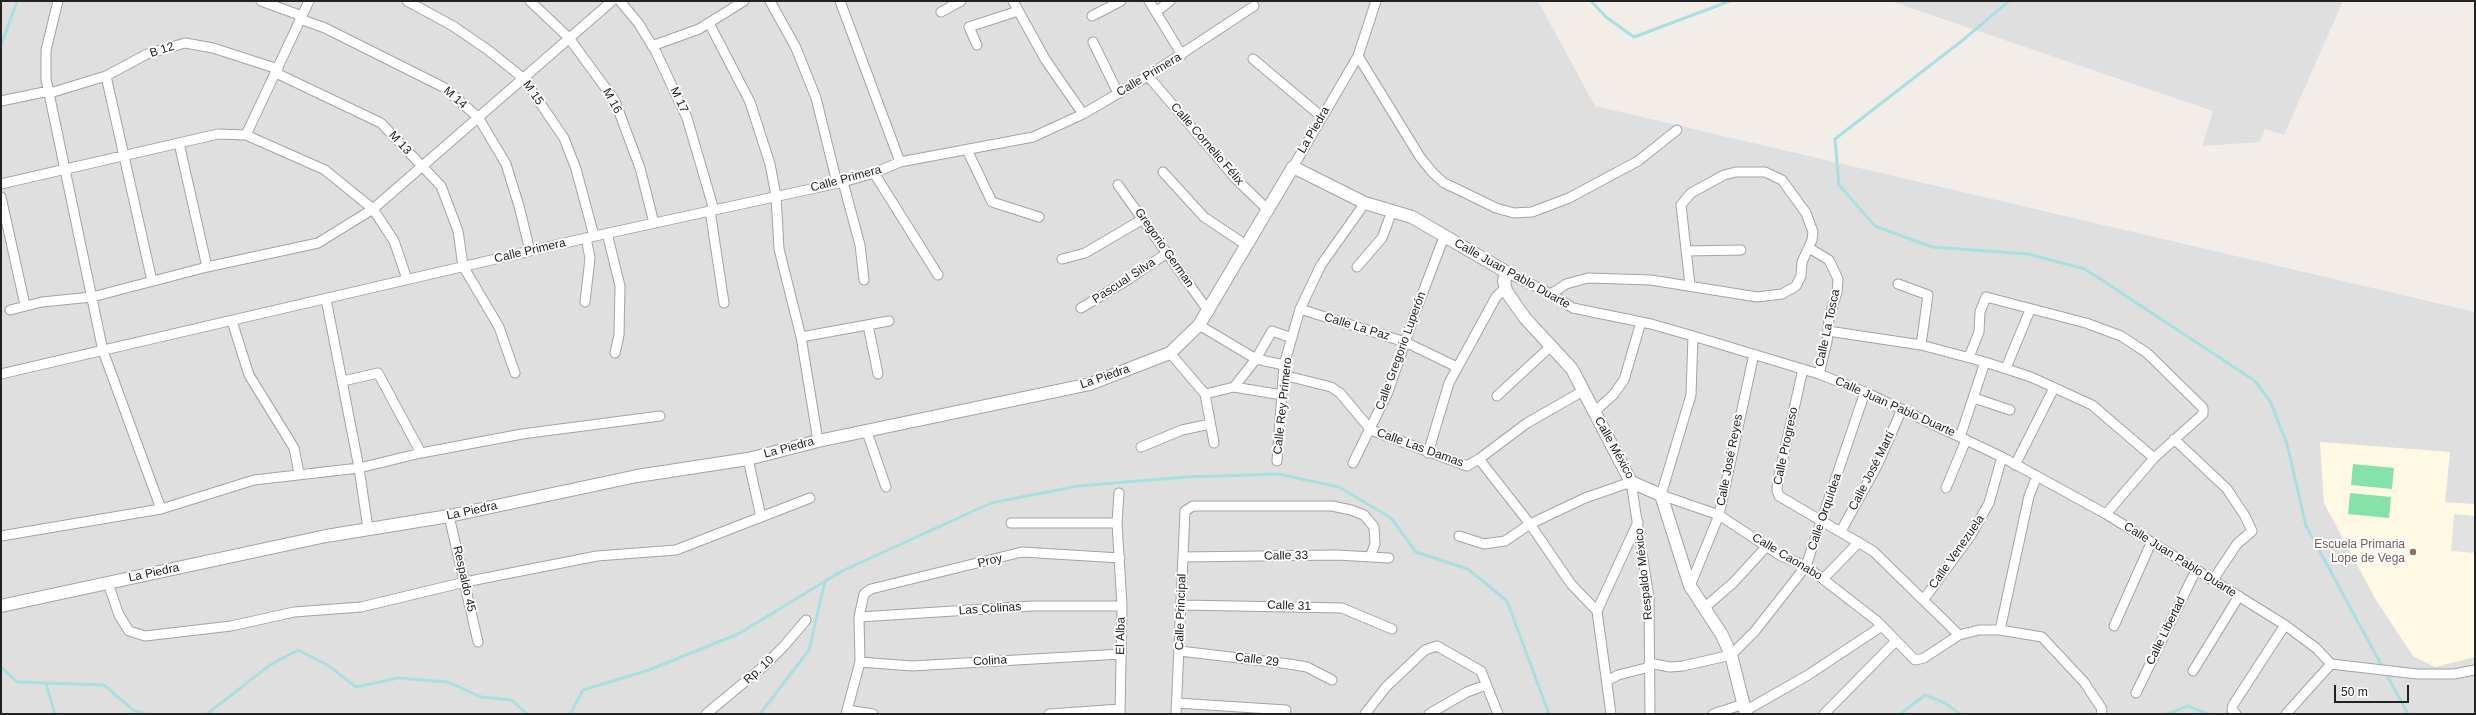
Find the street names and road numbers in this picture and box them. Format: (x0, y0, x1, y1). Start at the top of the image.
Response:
street label: B 12 (148, 39, 176, 61)
street label: Calle Primera (1114, 50, 1184, 100)
street label: M 15 (519, 78, 547, 108)
street label: M 14 (440, 84, 470, 112)
street label: M 17 (667, 85, 691, 115)
street label: M 16 (599, 86, 625, 116)
street label: Calle Cornelio Félix (1167, 100, 1247, 188)
street label: La Piedra (1295, 104, 1333, 156)
street label: M 13 (386, 128, 414, 158)
street label: Calle Primera (809, 163, 883, 195)
street label: Gregorio German (1131, 206, 1197, 290)
street label: Calle Primera (493, 236, 567, 266)
street label: Calle Juan Pablo Duarte (1452, 236, 1572, 312)
street label: Pascual Silva (1090, 255, 1158, 307)
street label: Calle La Tosca (1813, 288, 1843, 368)
street label: Calle Gregorio Luperón (1373, 290, 1429, 412)
street label: Calle La Paz (1322, 310, 1392, 344)
street label: Calle Rey Primero (1271, 357, 1295, 455)
street label: La Piedra (1078, 362, 1132, 392)
street label: Calle Juan Pablo Duarte (1833, 374, 1957, 440)
street label: Calle Progreso (1771, 406, 1801, 486)
street label: Calle José Reyes (1714, 413, 1746, 507)
street label: Calle México (1591, 414, 1637, 482)
street label: Calle Las Damas (1375, 426, 1465, 470)
street label: Calle José Martí (1846, 429, 1898, 513)
street label: La Piedra (762, 434, 816, 462)
street label: Calle Orquídea (1805, 471, 1845, 553)
street label: La Piedra (445, 499, 499, 523)
street label: Calle Venezuela (1926, 512, 1988, 592)
street label: Calle Juan Pablo Duarte (2121, 519, 2239, 601)
street label: Respaldo México (1632, 527, 1656, 621)
street label: Calle Caonabo (1749, 530, 1825, 584)
street label: Respaldo 45 (449, 545, 479, 613)
street label: Calle 33 (1264, 548, 1308, 564)
street label: Proy (976, 551, 1004, 571)
street label: La Piedra (127, 561, 181, 585)
street label: Calle Principal (1172, 573, 1190, 651)
street label: Calle Libertad (2143, 595, 2189, 667)
street label: Calle 31 (1267, 598, 1311, 614)
street label: Las Colinas (958, 600, 1022, 618)
street label: El Alba (1113, 617, 1129, 655)
street label: Calle 29 (1234, 650, 1280, 670)
street label: Rp. 10 (741, 653, 777, 687)
street label: Colina (973, 653, 1007, 669)

